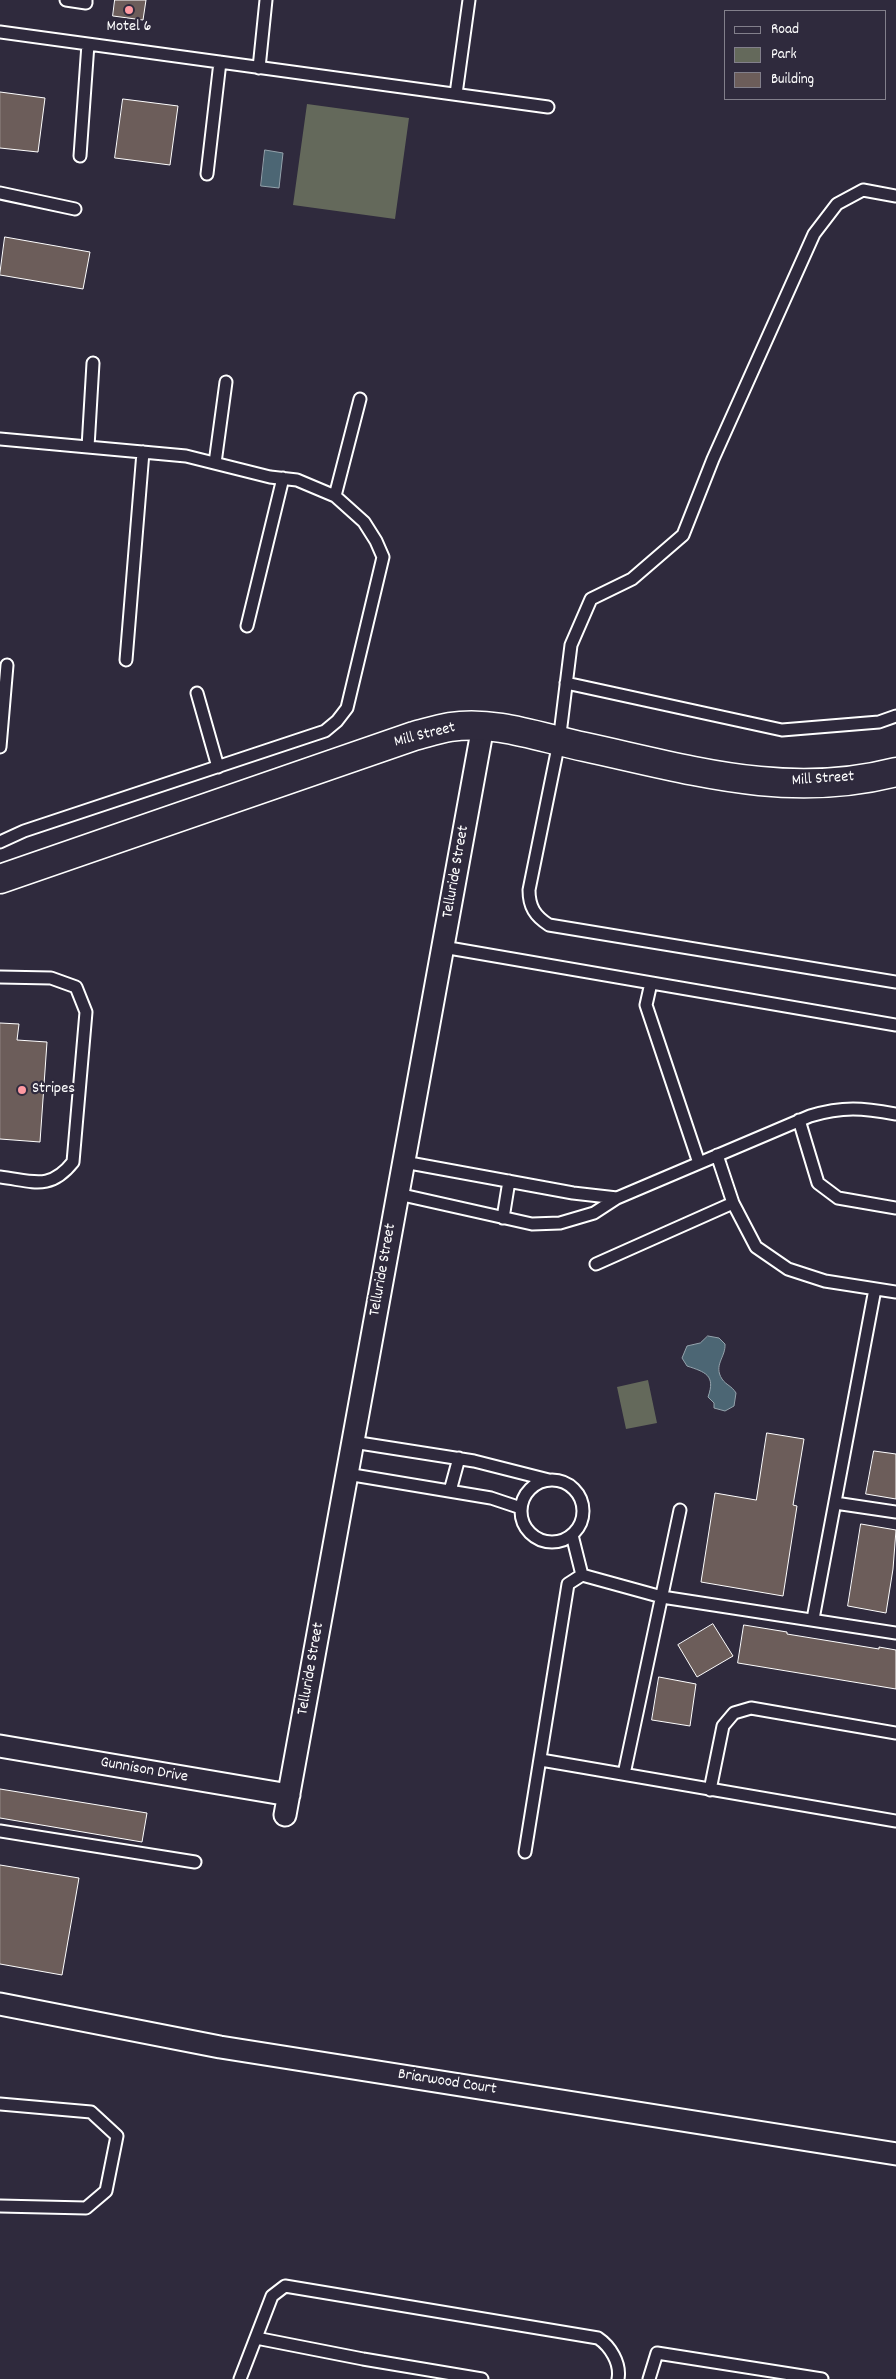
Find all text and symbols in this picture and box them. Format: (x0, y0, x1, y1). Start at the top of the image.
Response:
marker: Motel 6 (123, 4, 135, 16)
legend (724, 10, 886, 100)
place label: Motel 6 (107, 18, 151, 38)
text: Road (771, 19, 799, 41)
text: Park (771, 44, 797, 66)
text: Building (771, 69, 814, 91)
street label: Mill Street (392, 719, 458, 753)
street label: Mill Street (791, 768, 855, 792)
street label: Telluride Street (439, 824, 475, 920)
place label: Stripes (32, 1080, 75, 1100)
marker: Stripes (16, 1084, 28, 1096)
street label: Telluride Street (366, 1222, 402, 1318)
street label: Telluride Street (294, 1621, 330, 1717)
street label: Gunnison Drive (99, 1754, 189, 1788)
street label: Briarwood Court (396, 2066, 498, 2100)

